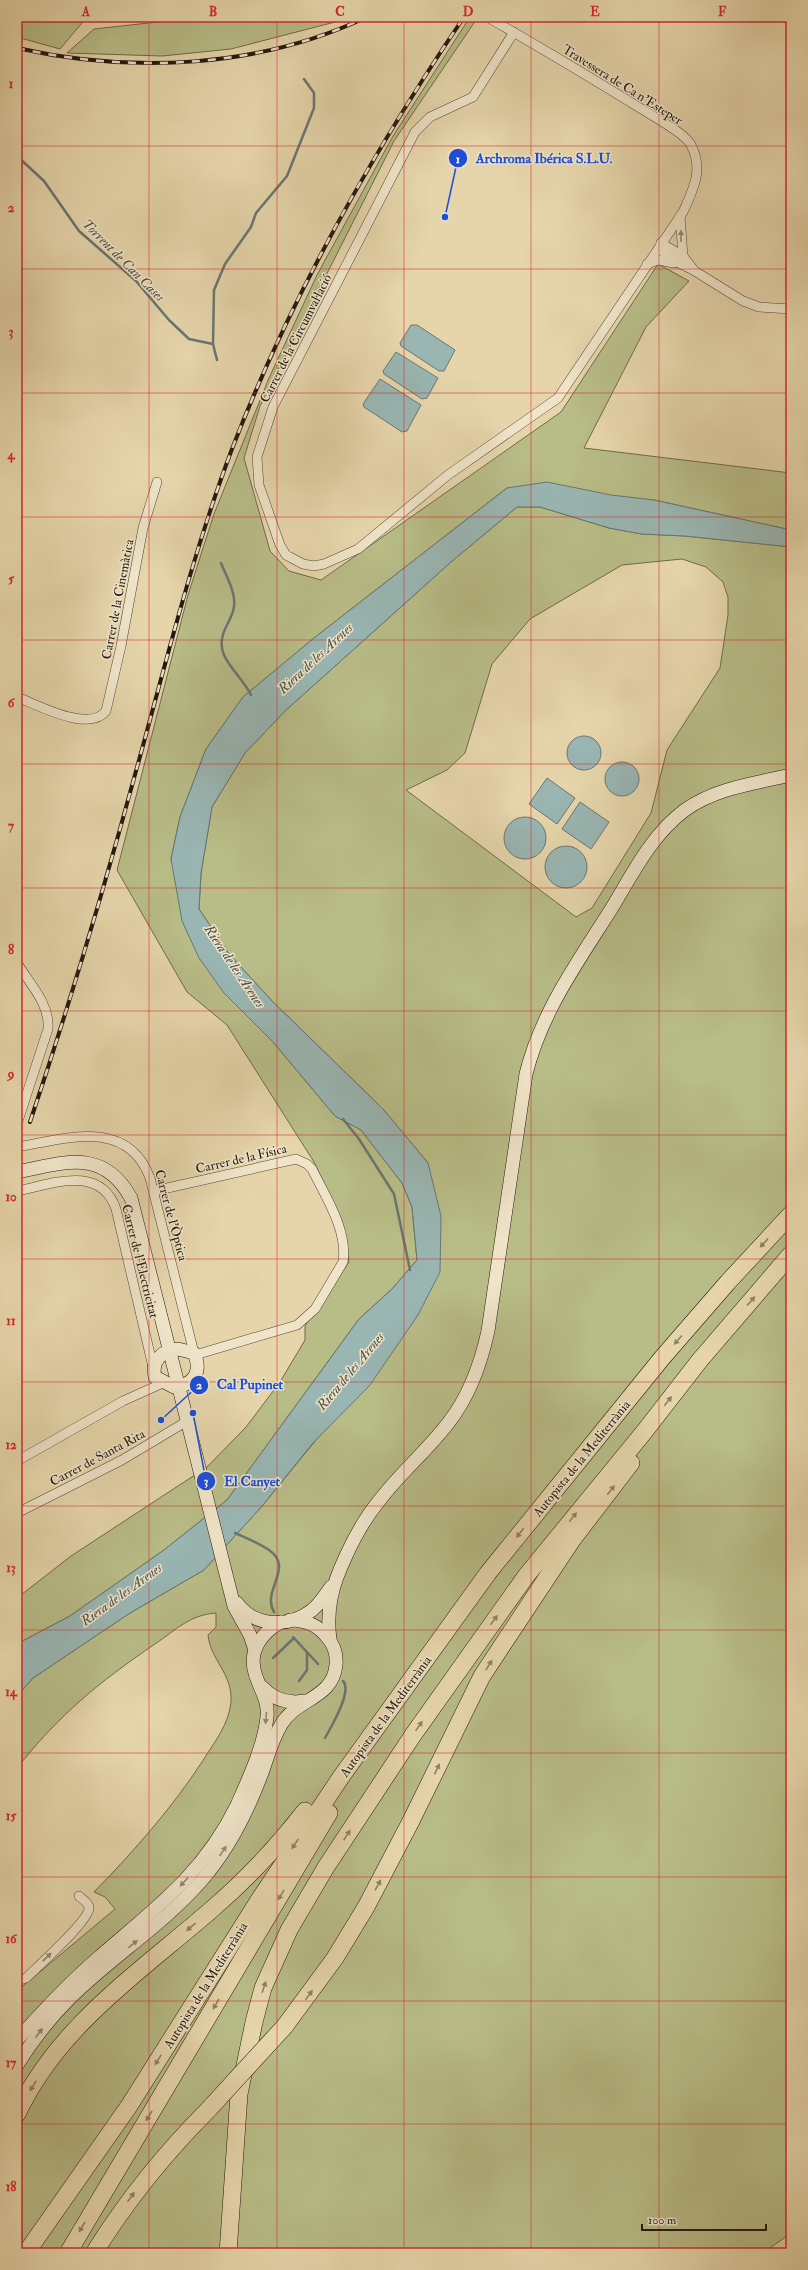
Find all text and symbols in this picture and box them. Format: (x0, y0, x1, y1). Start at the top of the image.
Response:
text: A (81, 4, 91, 20)
text: B (209, 4, 217, 20)
text: C (335, 4, 345, 20)
text: D (463, 4, 474, 20)
text: E (590, 4, 600, 20)
text: F (718, 4, 727, 20)
street label: Travessera de Ca n'Esteper (559, 41, 686, 129)
text: 1 (9, 76, 14, 92)
callout: Archroma Ibérica S.L.U. (448, 145, 620, 171)
text: Archroma Ibérica S.L.U. (475, 150, 613, 167)
text: 1 (456, 152, 460, 167)
text: 2 (8, 200, 15, 216)
water label: Torrent de Can Cases (79, 216, 169, 306)
one-way arrow (678, 229, 684, 242)
street label: Carrer de la Circumval·lació (257, 272, 335, 405)
text: 3 (9, 324, 14, 340)
text: 4 (6, 447, 15, 463)
street label: Carrer de la Cinemàtica (98, 537, 138, 661)
text: 5 (8, 571, 14, 587)
water label: Riera de les Arenes (274, 619, 357, 698)
text: 6 (8, 695, 16, 711)
text: 7 (8, 818, 15, 834)
water label: Riera de les Arenes (200, 921, 269, 1012)
text: 8 (8, 942, 14, 958)
text: 9 (6, 1066, 15, 1082)
street label: Carrer de la Física (194, 1141, 289, 1177)
street label: Carrer de l'Òptica (150, 1168, 192, 1264)
text: 10 (5, 1189, 17, 1205)
street label: Carrer de l'Electricitat (118, 1203, 162, 1320)
one-way arrow (760, 1238, 769, 1248)
one-way arrow (746, 1295, 755, 1306)
text: 11 (6, 1313, 16, 1329)
water label: Riera de les Arenes (312, 1328, 389, 1414)
one-way arrow (673, 1335, 682, 1345)
callout: Cal Pupinet (189, 1372, 291, 1398)
text: Cal Pupinet (217, 1376, 284, 1394)
text: 2 (196, 1378, 202, 1393)
street label: Autopista de la Mediterrània (529, 1396, 635, 1522)
one-way arrow (664, 1396, 672, 1407)
street label: Carrer de Santa Rita (47, 1426, 149, 1490)
text: 12 (5, 1437, 17, 1453)
callout: El Canyet (196, 1468, 289, 1494)
text: El Canyet (224, 1473, 280, 1491)
text: 3 (204, 1474, 209, 1489)
one-way arrow (607, 1484, 616, 1495)
one-way arrow (569, 1512, 578, 1523)
one-way arrow (515, 1528, 524, 1539)
water label: Riera de les Arenes (77, 1559, 166, 1630)
text: 13 (6, 1560, 16, 1576)
one-way arrow (490, 1615, 499, 1626)
street label: Autopista de la Mediterrània (336, 1652, 436, 1782)
one-way arrow (485, 1659, 492, 1671)
text: 14 (5, 1684, 18, 1700)
one-way arrow (263, 1712, 270, 1724)
one-way arrow (415, 1721, 423, 1731)
one-way arrow (434, 1763, 440, 1774)
text: 15 (6, 1808, 16, 1824)
one-way arrow (343, 1830, 351, 1840)
one-way arrow (292, 1838, 299, 1850)
one-way arrow (219, 1846, 227, 1856)
one-way arrow (180, 1877, 189, 1887)
one-way arrow (375, 1879, 381, 1891)
one-way arrow (277, 1889, 284, 1901)
street label: Autopista de la Mediterrània (160, 1919, 252, 2053)
one-way arrow (186, 1922, 196, 1931)
text: 16 (5, 1931, 18, 1947)
one-way arrow (128, 1939, 138, 1948)
one-way arrow (42, 1952, 52, 1962)
one-way arrow (261, 1980, 267, 1992)
one-way arrow (305, 1990, 313, 2000)
one-way arrow (212, 1998, 219, 2010)
one-way arrow (35, 2027, 43, 2038)
text: 17 (6, 2055, 17, 2071)
one-way arrow (154, 2055, 162, 2065)
one-way arrow (29, 2080, 37, 2091)
one-way arrow (146, 2110, 153, 2122)
text: 18 (6, 2179, 16, 2195)
one-way arrow (127, 2192, 135, 2203)
scale bar (642, 2206, 766, 2232)
text: 100 m (648, 2213, 677, 2228)
one-way arrow (78, 2222, 86, 2232)

